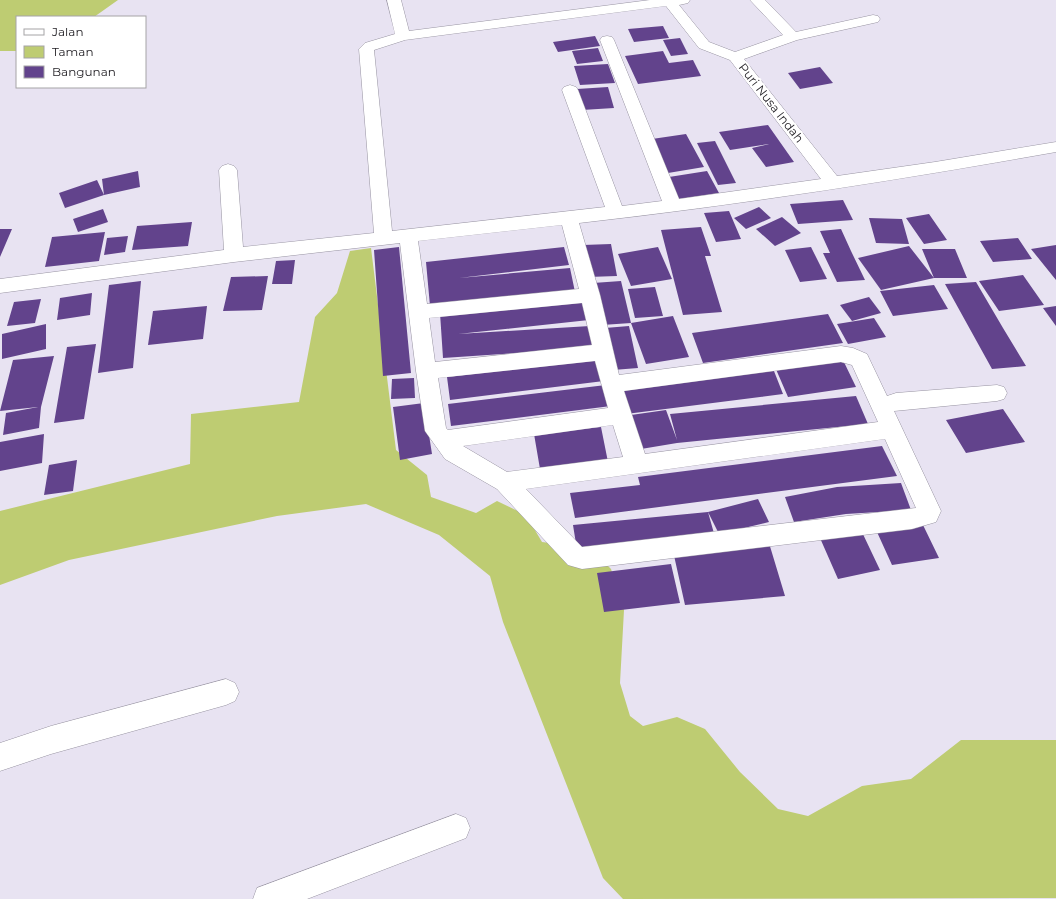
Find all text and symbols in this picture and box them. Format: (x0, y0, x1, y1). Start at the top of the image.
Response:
legend (16, 16, 146, 88)
text: Jalan (51, 24, 84, 39)
text: Taman (52, 44, 94, 59)
street label: Puri Nusa Indah (736, 60, 807, 145)
text: Bangunan (52, 64, 116, 79)

